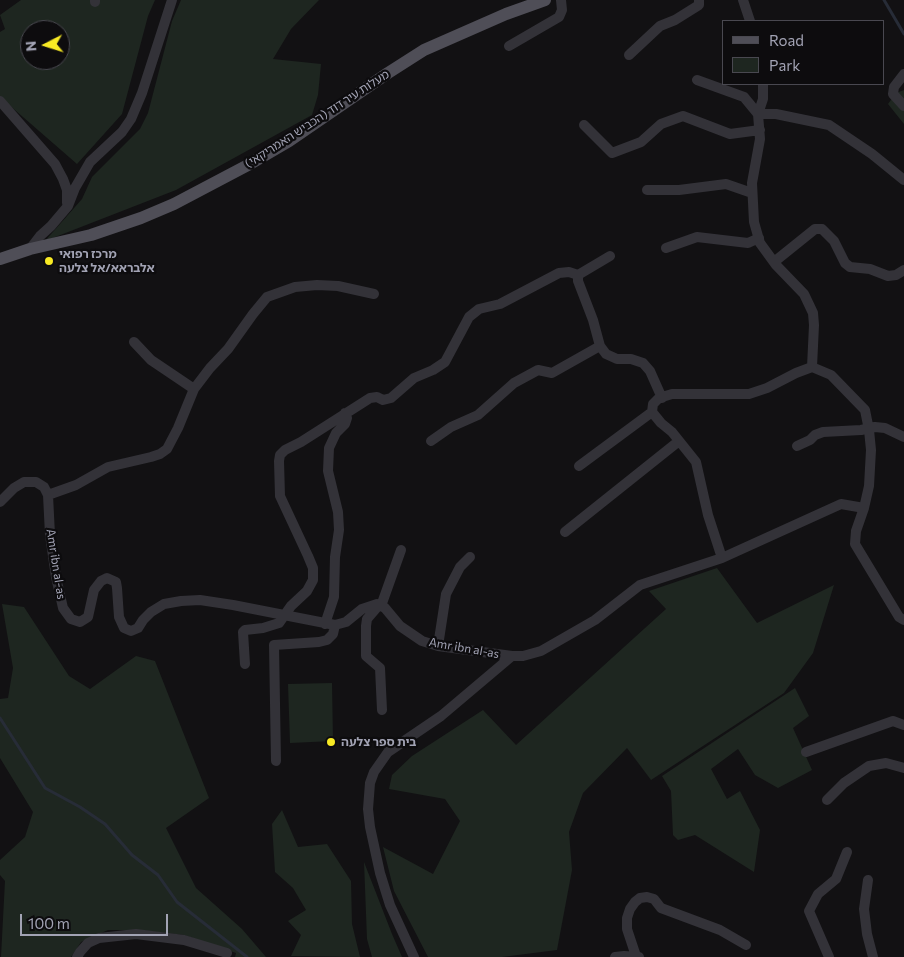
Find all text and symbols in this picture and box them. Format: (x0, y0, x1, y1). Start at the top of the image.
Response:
north arrow (20, 20, 70, 70)
legend (722, 20, 884, 85)
text: Road (769, 31, 804, 49)
text: N (22, 40, 39, 52)
text: Park (769, 56, 800, 74)
street label: מעלות עיר דוד (הכביש האמריקאי) (242, 67, 392, 171)
place label: מרכז רפואי אלבראא/אל צלעה (59, 247, 155, 275)
marker: מרכז רפואי אלבראא/אל צלעה (43, 255, 55, 267)
street label: Amr ibn al-as (43, 528, 69, 600)
street label: Amr ibn al-as (428, 635, 500, 661)
place label: בית ספר צלעה (341, 735, 416, 749)
marker: בית ספר צלעה (325, 736, 337, 748)
scale bar (22, 904, 170, 936)
text: 100 m (28, 914, 70, 932)

